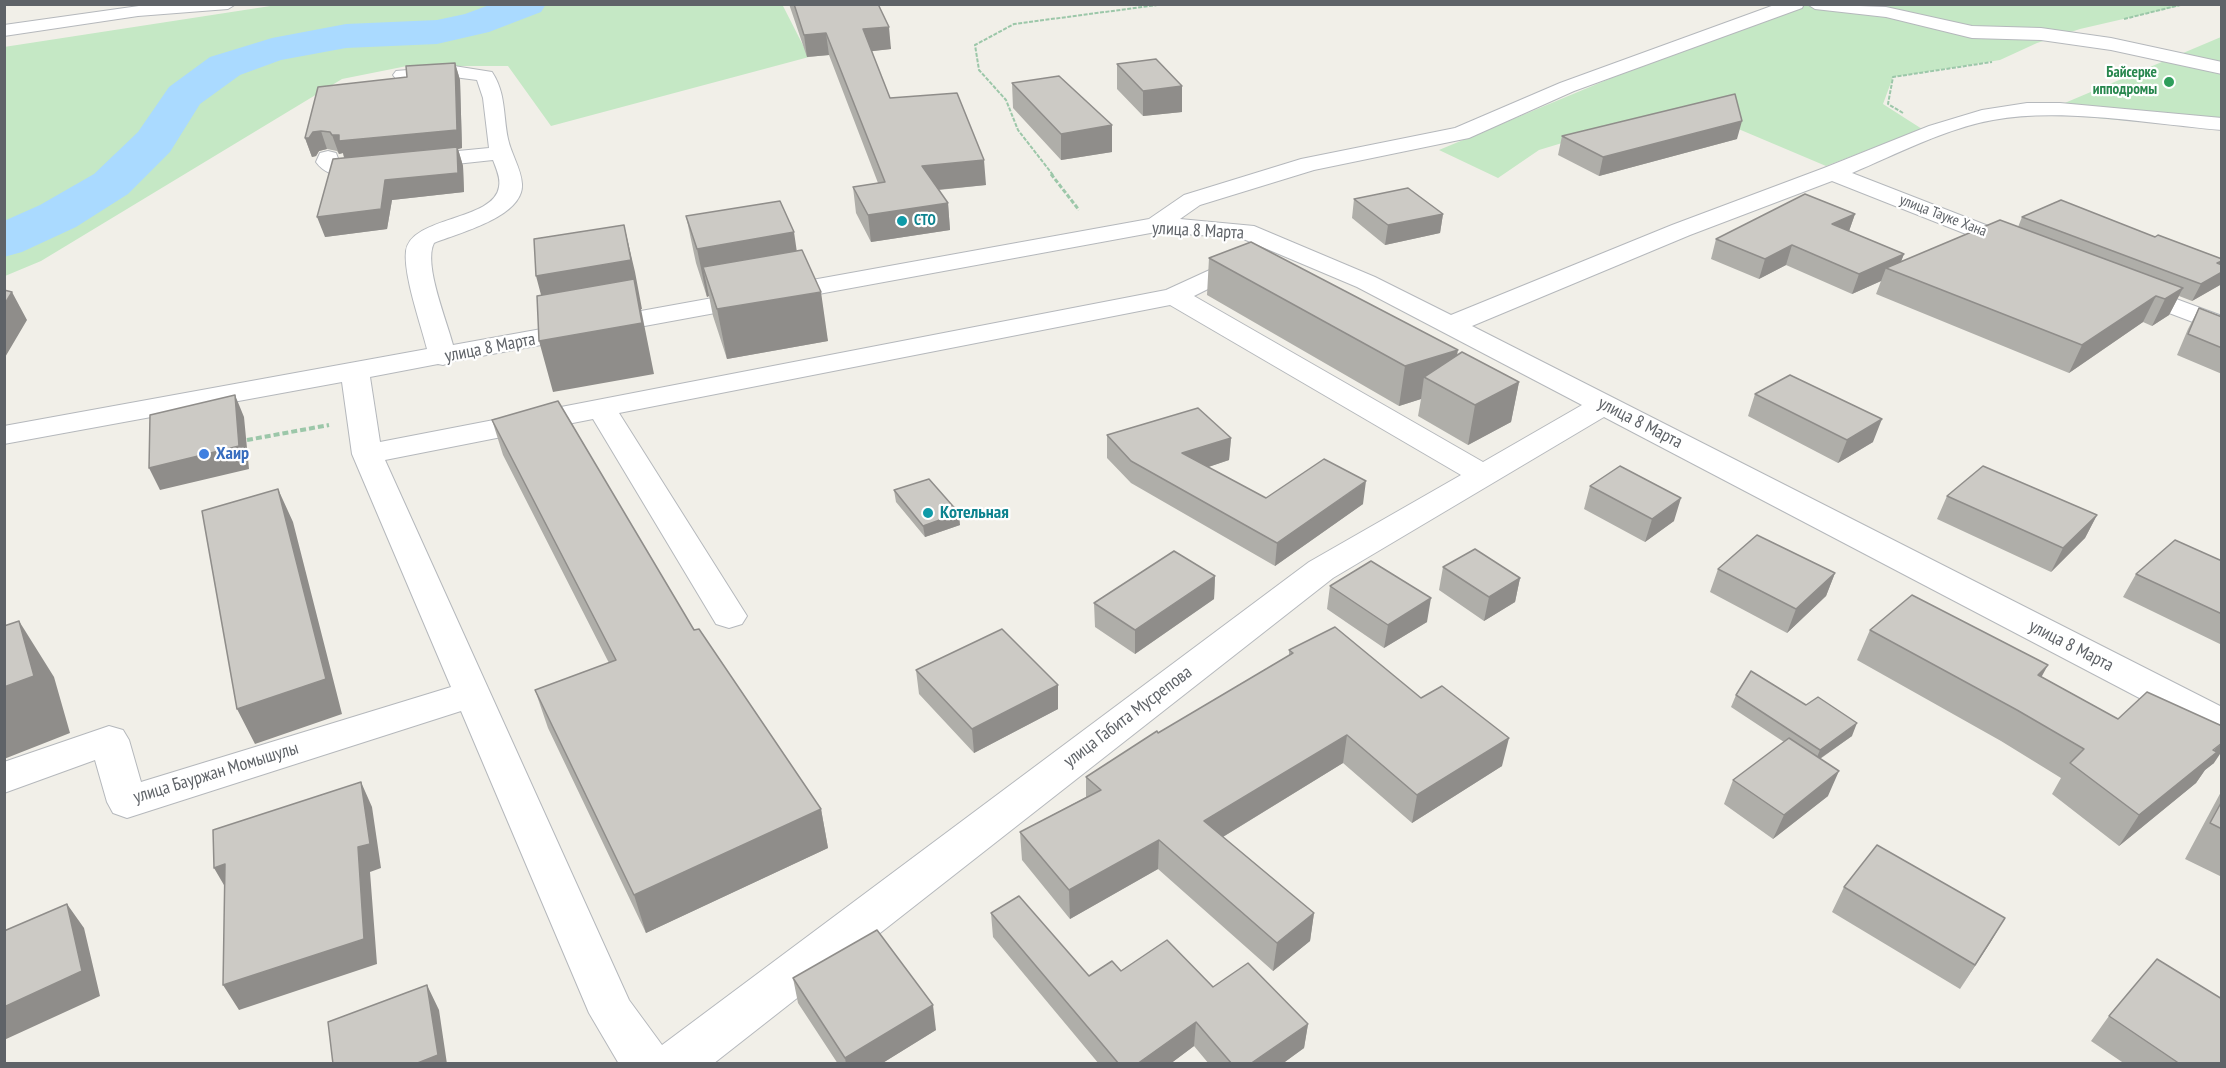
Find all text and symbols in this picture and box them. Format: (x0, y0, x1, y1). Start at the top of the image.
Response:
place label: Байсерке ипподромы (2093, 64, 2157, 99)
marker: Байсерке ипподромы (2162, 75, 2176, 89)
street label: улица Тауке Хана (1897, 191, 1989, 241)
place label: СТО (914, 212, 936, 230)
marker: СТО (895, 214, 909, 228)
street label: улица 8 Марта (1152, 218, 1244, 244)
street label: улица 8 Марта (443, 329, 537, 367)
street label: улица 8 Марта (1594, 393, 1686, 453)
place label: Хаир (216, 443, 249, 465)
marker: Хаир (197, 447, 211, 461)
place label: Котельная (940, 502, 1009, 524)
marker: Котельная (921, 506, 935, 520)
street label: улица 8 Марта (2025, 616, 2117, 676)
street label: улица Габита Мусрепова (1060, 662, 1196, 772)
street label: улица Бауржан Момышулы (131, 738, 301, 808)

